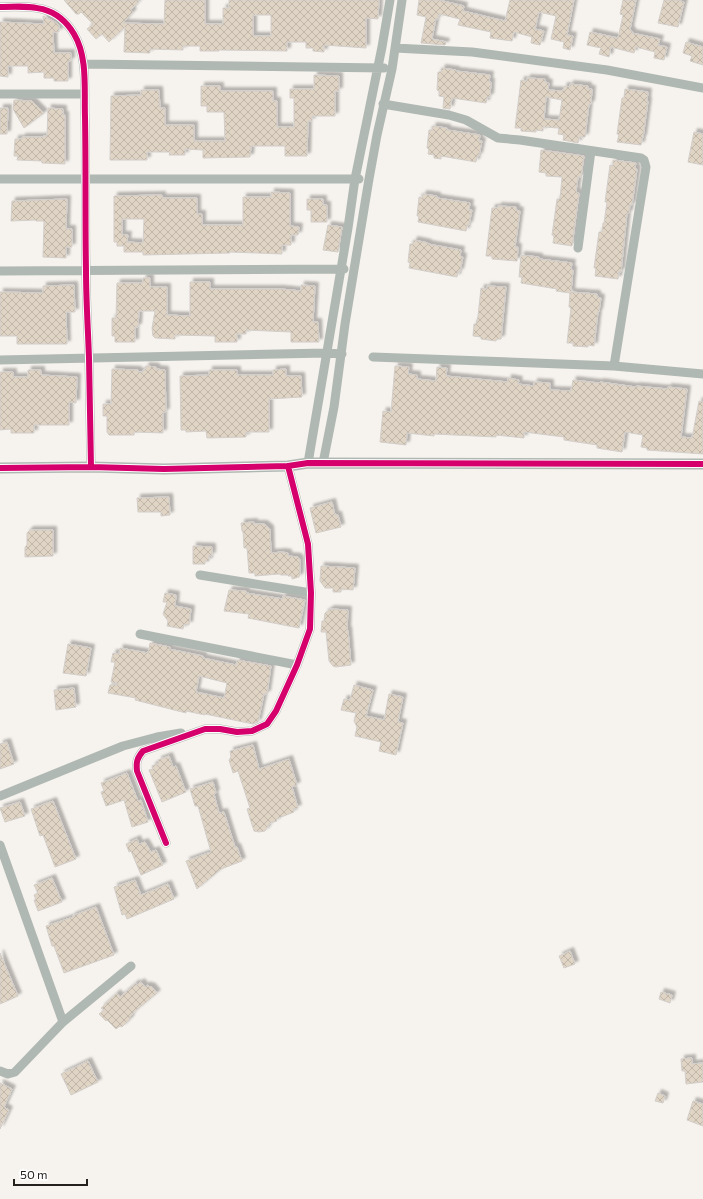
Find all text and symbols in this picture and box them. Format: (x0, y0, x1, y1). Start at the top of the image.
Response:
scale bar (14, 1161, 87, 1187)
text: 50 m (20, 1167, 48, 1181)

